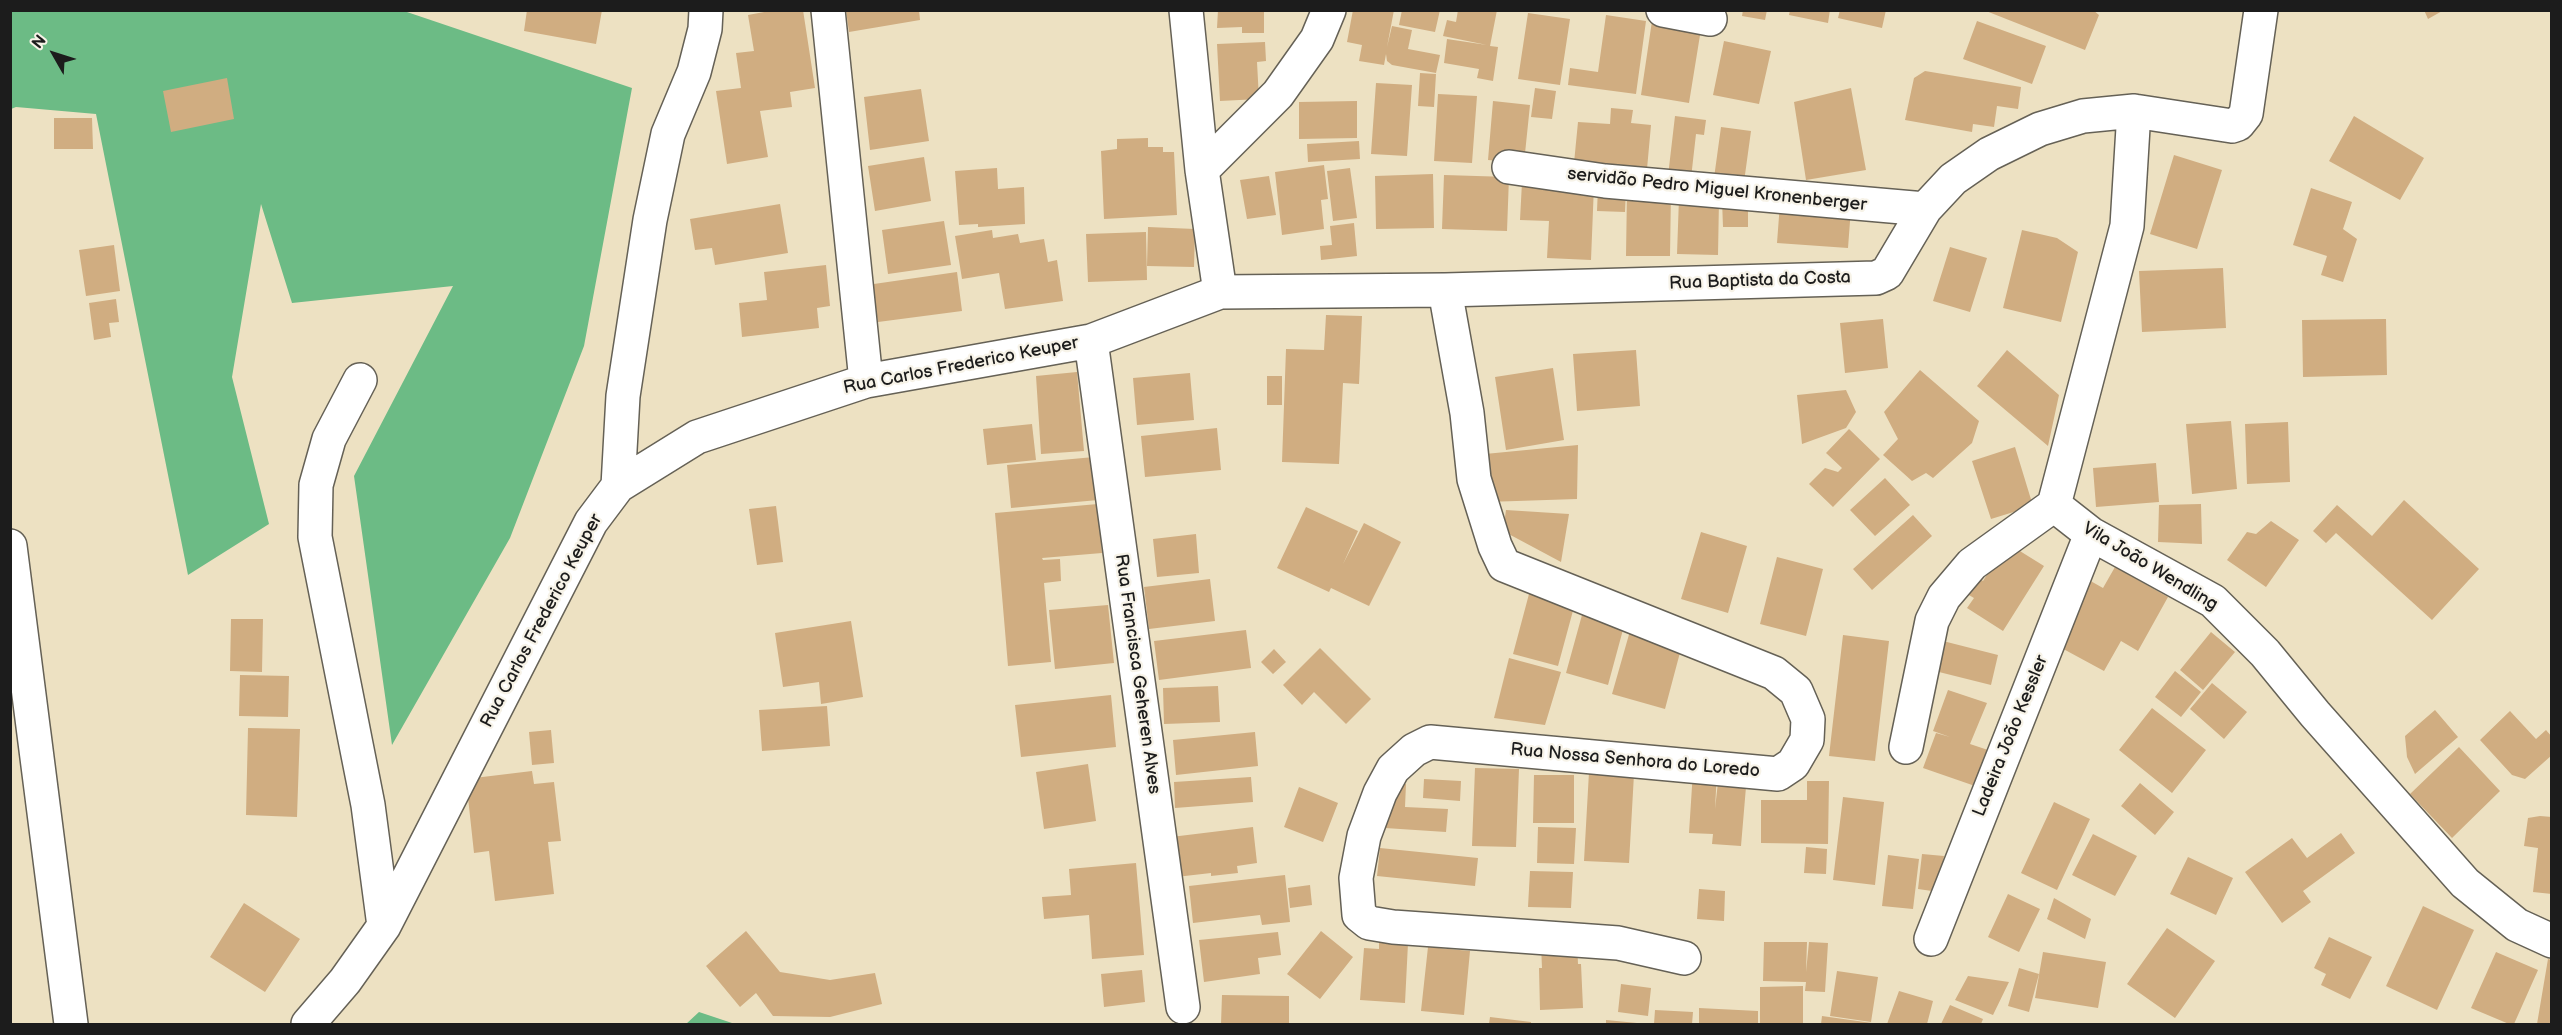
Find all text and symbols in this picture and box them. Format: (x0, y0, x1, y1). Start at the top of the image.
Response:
north arrow (24, 24, 84, 84)
text: N (28, 32, 51, 53)
street label: servidão Pedro Miguel Kronenberger (1566, 164, 1868, 216)
street label: Rua Baptista da Costa (1669, 267, 1851, 295)
street label: Rua Carlos Frederico Keuper (842, 333, 1080, 399)
street label: Rua Carlos Frederico Keuper (476, 510, 608, 732)
street label: Vila João Wendling (2078, 518, 2222, 616)
street label: Rua Francisca Geheren Alves (1109, 553, 1165, 795)
street label: Ladeira João Kessler (1969, 652, 2053, 820)
street label: Rua Nossa Senhora do Loredo (1509, 739, 1761, 783)

